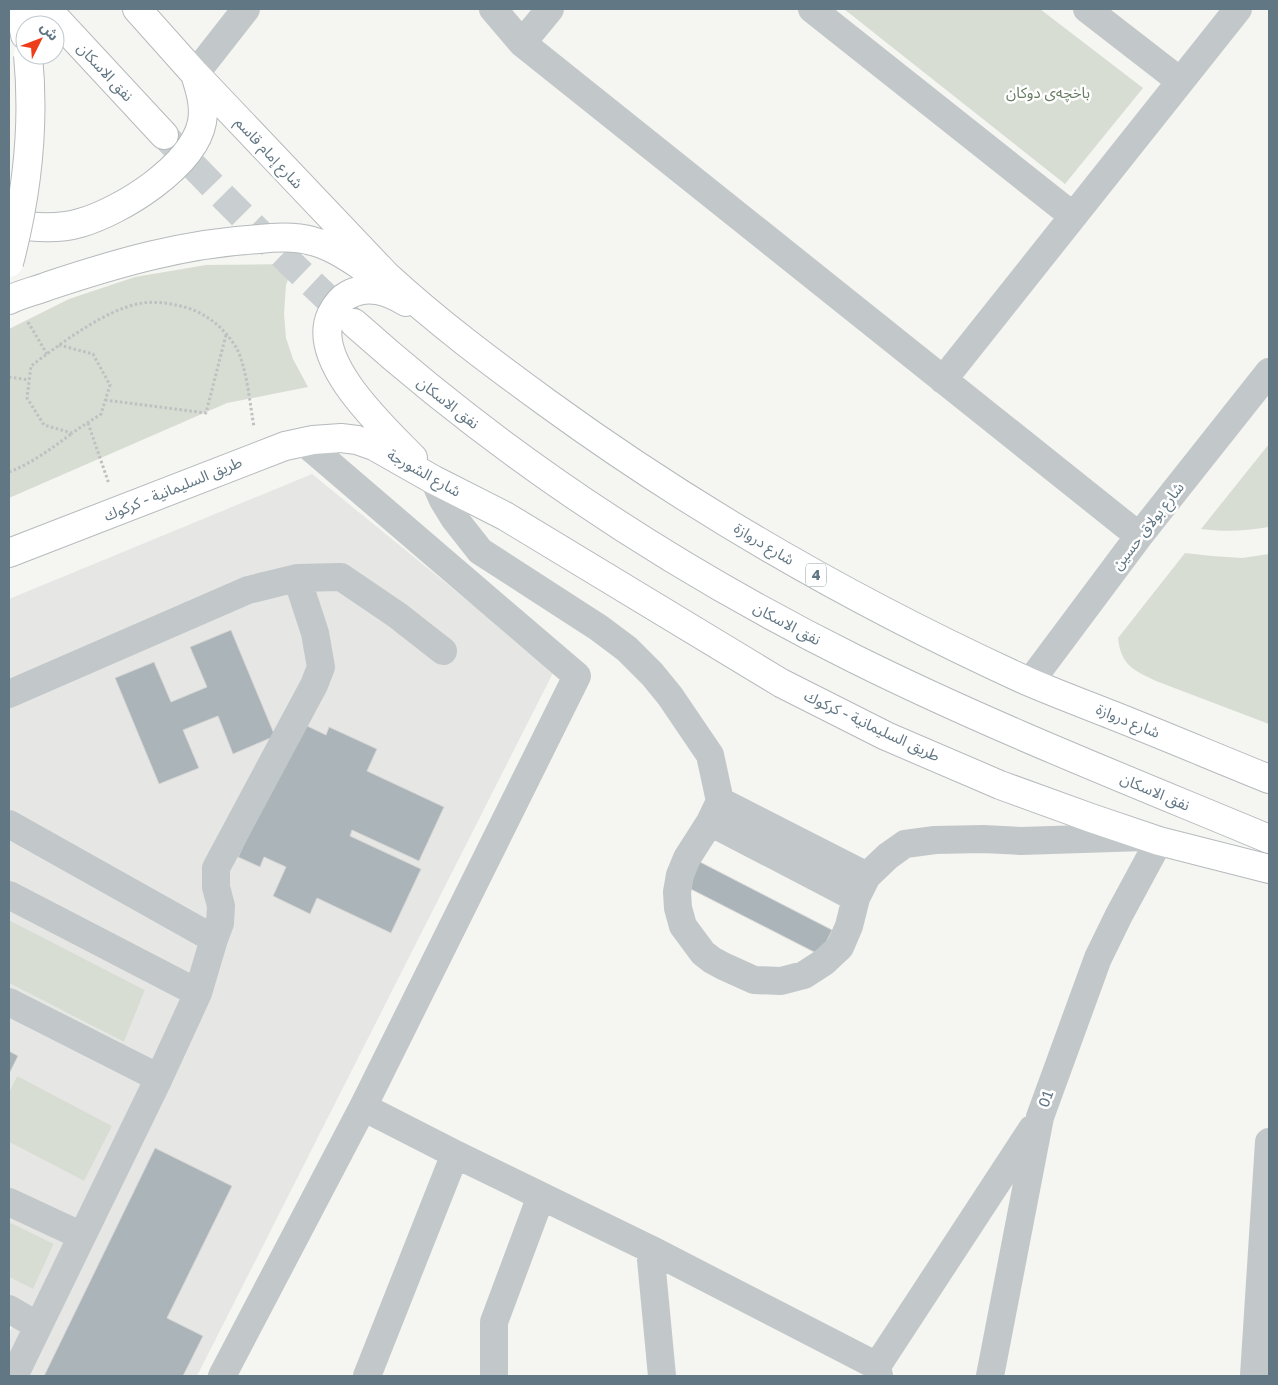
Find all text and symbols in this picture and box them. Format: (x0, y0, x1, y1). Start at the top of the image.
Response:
north arrow (15, 15, 65, 65)
text: ش (37, 18, 63, 44)
street label: نفق الاسكان (73, 38, 137, 106)
park label: باخچەی دوکان (1006, 83, 1090, 103)
street label: شارع إمام قاسم (229, 113, 308, 195)
street label: نفق الاسكان (413, 372, 483, 434)
street label: شارع الشورجة (383, 445, 465, 503)
street label: طريق السليمانية - كركوك (101, 452, 245, 526)
street label: شارع بولاق حسين (1107, 478, 1190, 575)
street label: شارع دروازة (729, 518, 798, 572)
road number: 4 (806, 564, 826, 586)
street label: نفق الاسكان (750, 598, 824, 650)
street label: طريق السليمانية - كركوك (801, 686, 943, 766)
street label: شارع دروازة (1092, 699, 1163, 745)
street label: نفق الاسكان (1117, 768, 1193, 816)
street label: 01 (1034, 1088, 1056, 1110)

